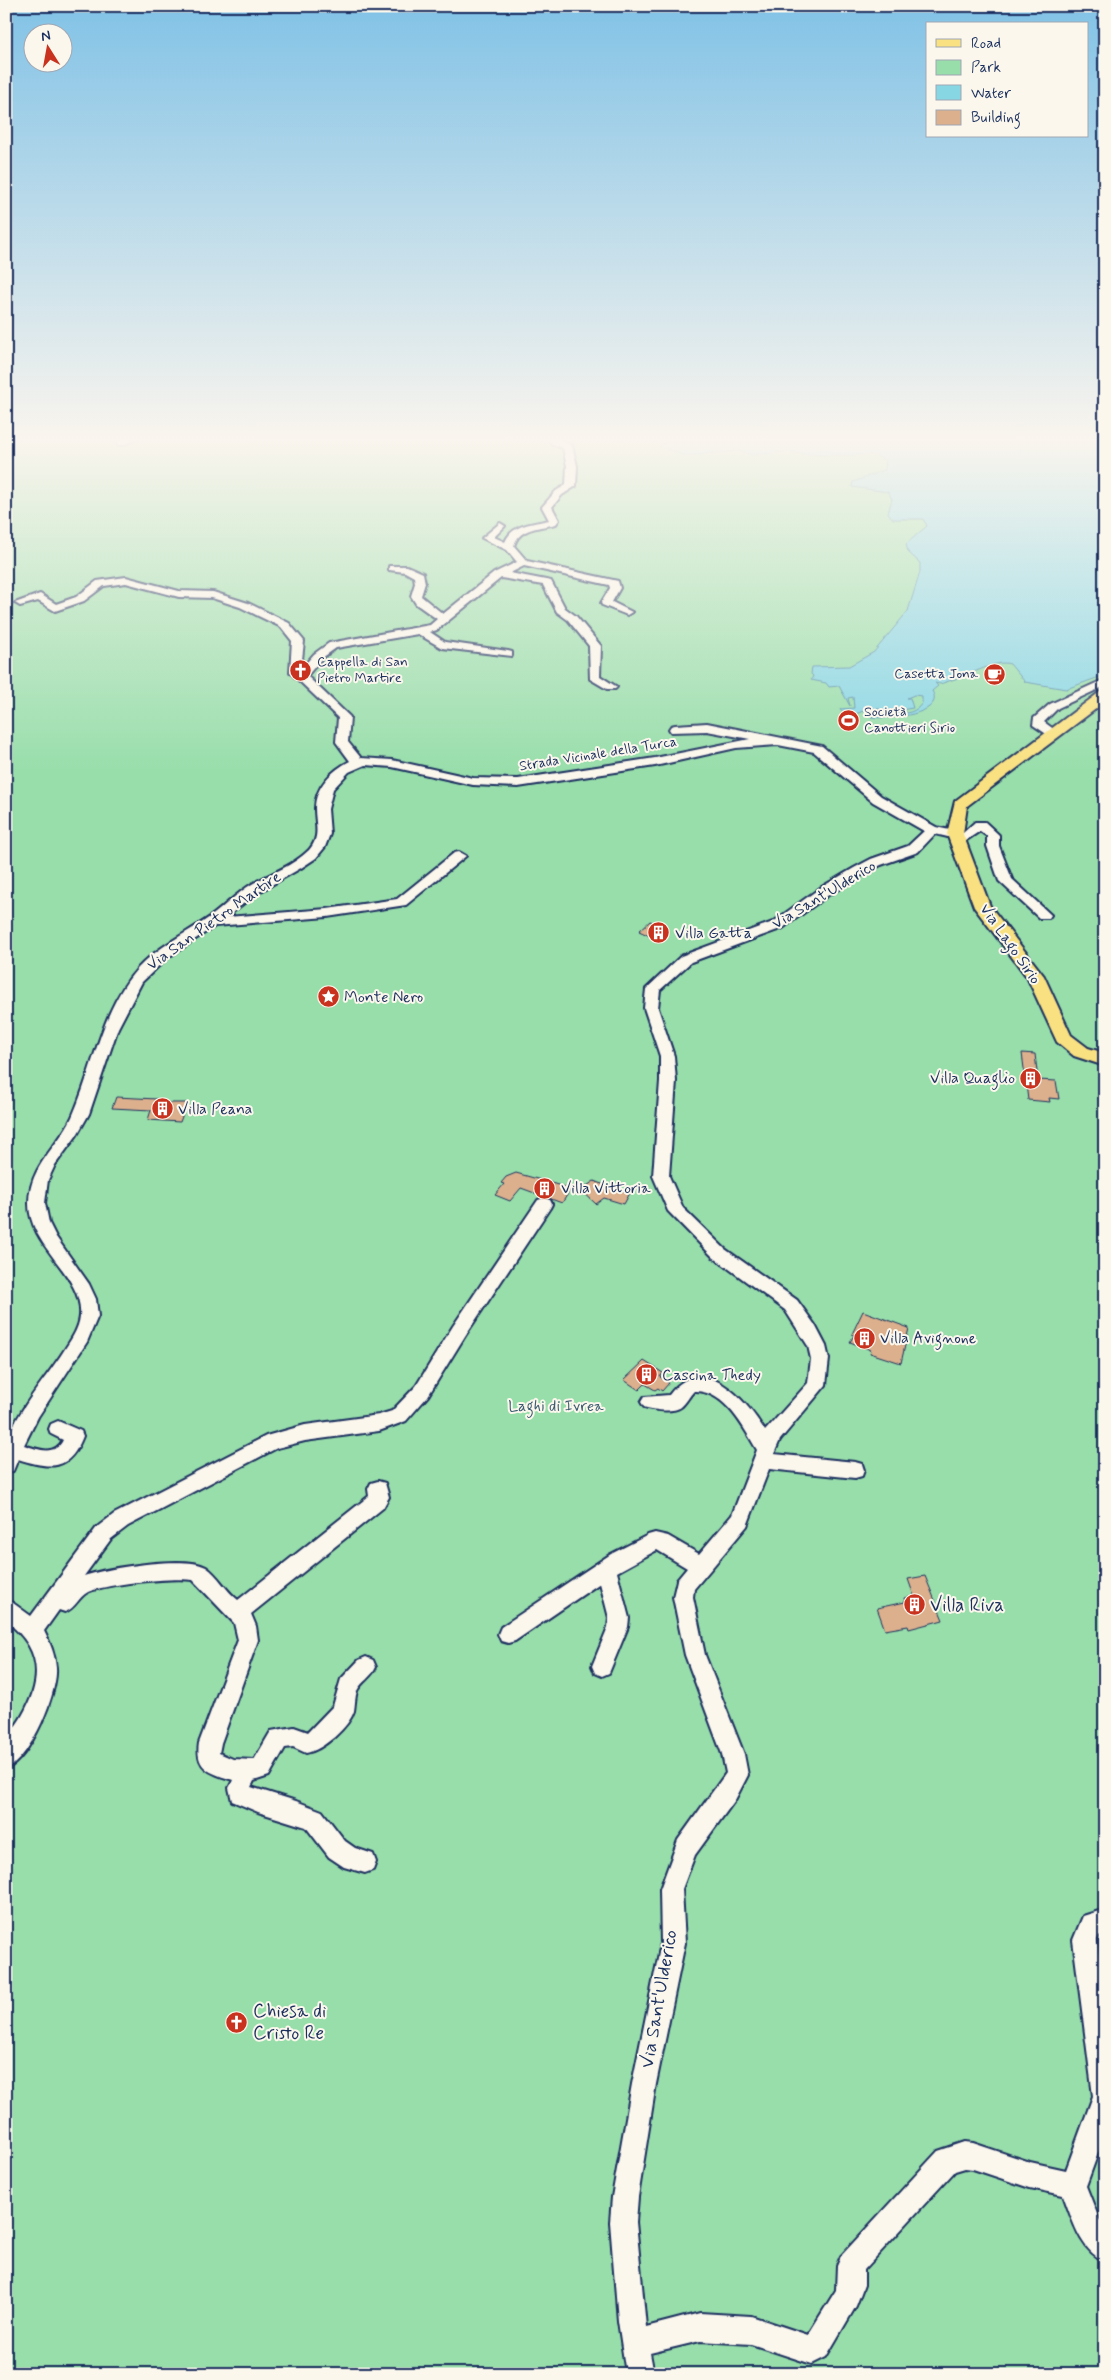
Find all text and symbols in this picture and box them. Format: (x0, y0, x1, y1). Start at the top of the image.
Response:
north arrow (22, 22, 72, 72)
legend (926, 22, 1088, 138)
text: N (39, 26, 52, 46)
text: Road (971, 34, 1001, 54)
text: Park (971, 58, 1001, 78)
text: Water (971, 84, 1011, 104)
text: Building (971, 108, 1021, 129)
place label: Cappella di San Pietro Martire (317, 653, 408, 687)
church icon: Cappella di San Pietro Martire (289, 658, 313, 682)
cafe icon: Casetta Jona (982, 662, 1006, 686)
place label: Casetta Jona (894, 665, 979, 683)
place label: Società Canottieri Sirio (864, 703, 955, 737)
sports icon: Società Canottieri Sirio (836, 708, 860, 732)
street label: Strada Vicinale della Turca (518, 733, 678, 775)
street label: Via Sant'Ulderico (768, 856, 880, 934)
street label: Via San Pietro Martire (143, 867, 285, 975)
street label: Via Lago Sirio (974, 900, 1046, 989)
building icon: Villa Gatta (647, 921, 671, 945)
place label: Villa Gatta (675, 923, 752, 944)
place icon: Monte Nero (316, 985, 340, 1009)
place label: Monte Nero (344, 987, 424, 1008)
building icon: Villa Quaglio (1019, 1066, 1043, 1090)
place label: Villa Quaglio (930, 1068, 1015, 1090)
building icon: Villa Peana (150, 1097, 174, 1121)
place label: Villa Peana (178, 1099, 252, 1120)
building icon: Villa Vittoria (533, 1176, 557, 1200)
place label: Villa Vittoria (561, 1178, 651, 1199)
building icon: Villa Avignone (852, 1326, 876, 1350)
place label: Villa Avignone (880, 1328, 977, 1350)
building icon: Cascina Thedy (634, 1363, 658, 1387)
place label: Cascina Thedy (662, 1365, 761, 1386)
park label: Laghi di Ivrea (508, 1396, 604, 1418)
building icon: Villa Riva (902, 1593, 926, 1617)
place label: Villa Riva (930, 1593, 1004, 1618)
street label: Via Sant'Ulderico (635, 1928, 683, 2070)
place label: Chiesa di Cristo Re (253, 1999, 326, 2046)
church icon: Chiesa di Cristo Re (225, 2010, 249, 2034)

